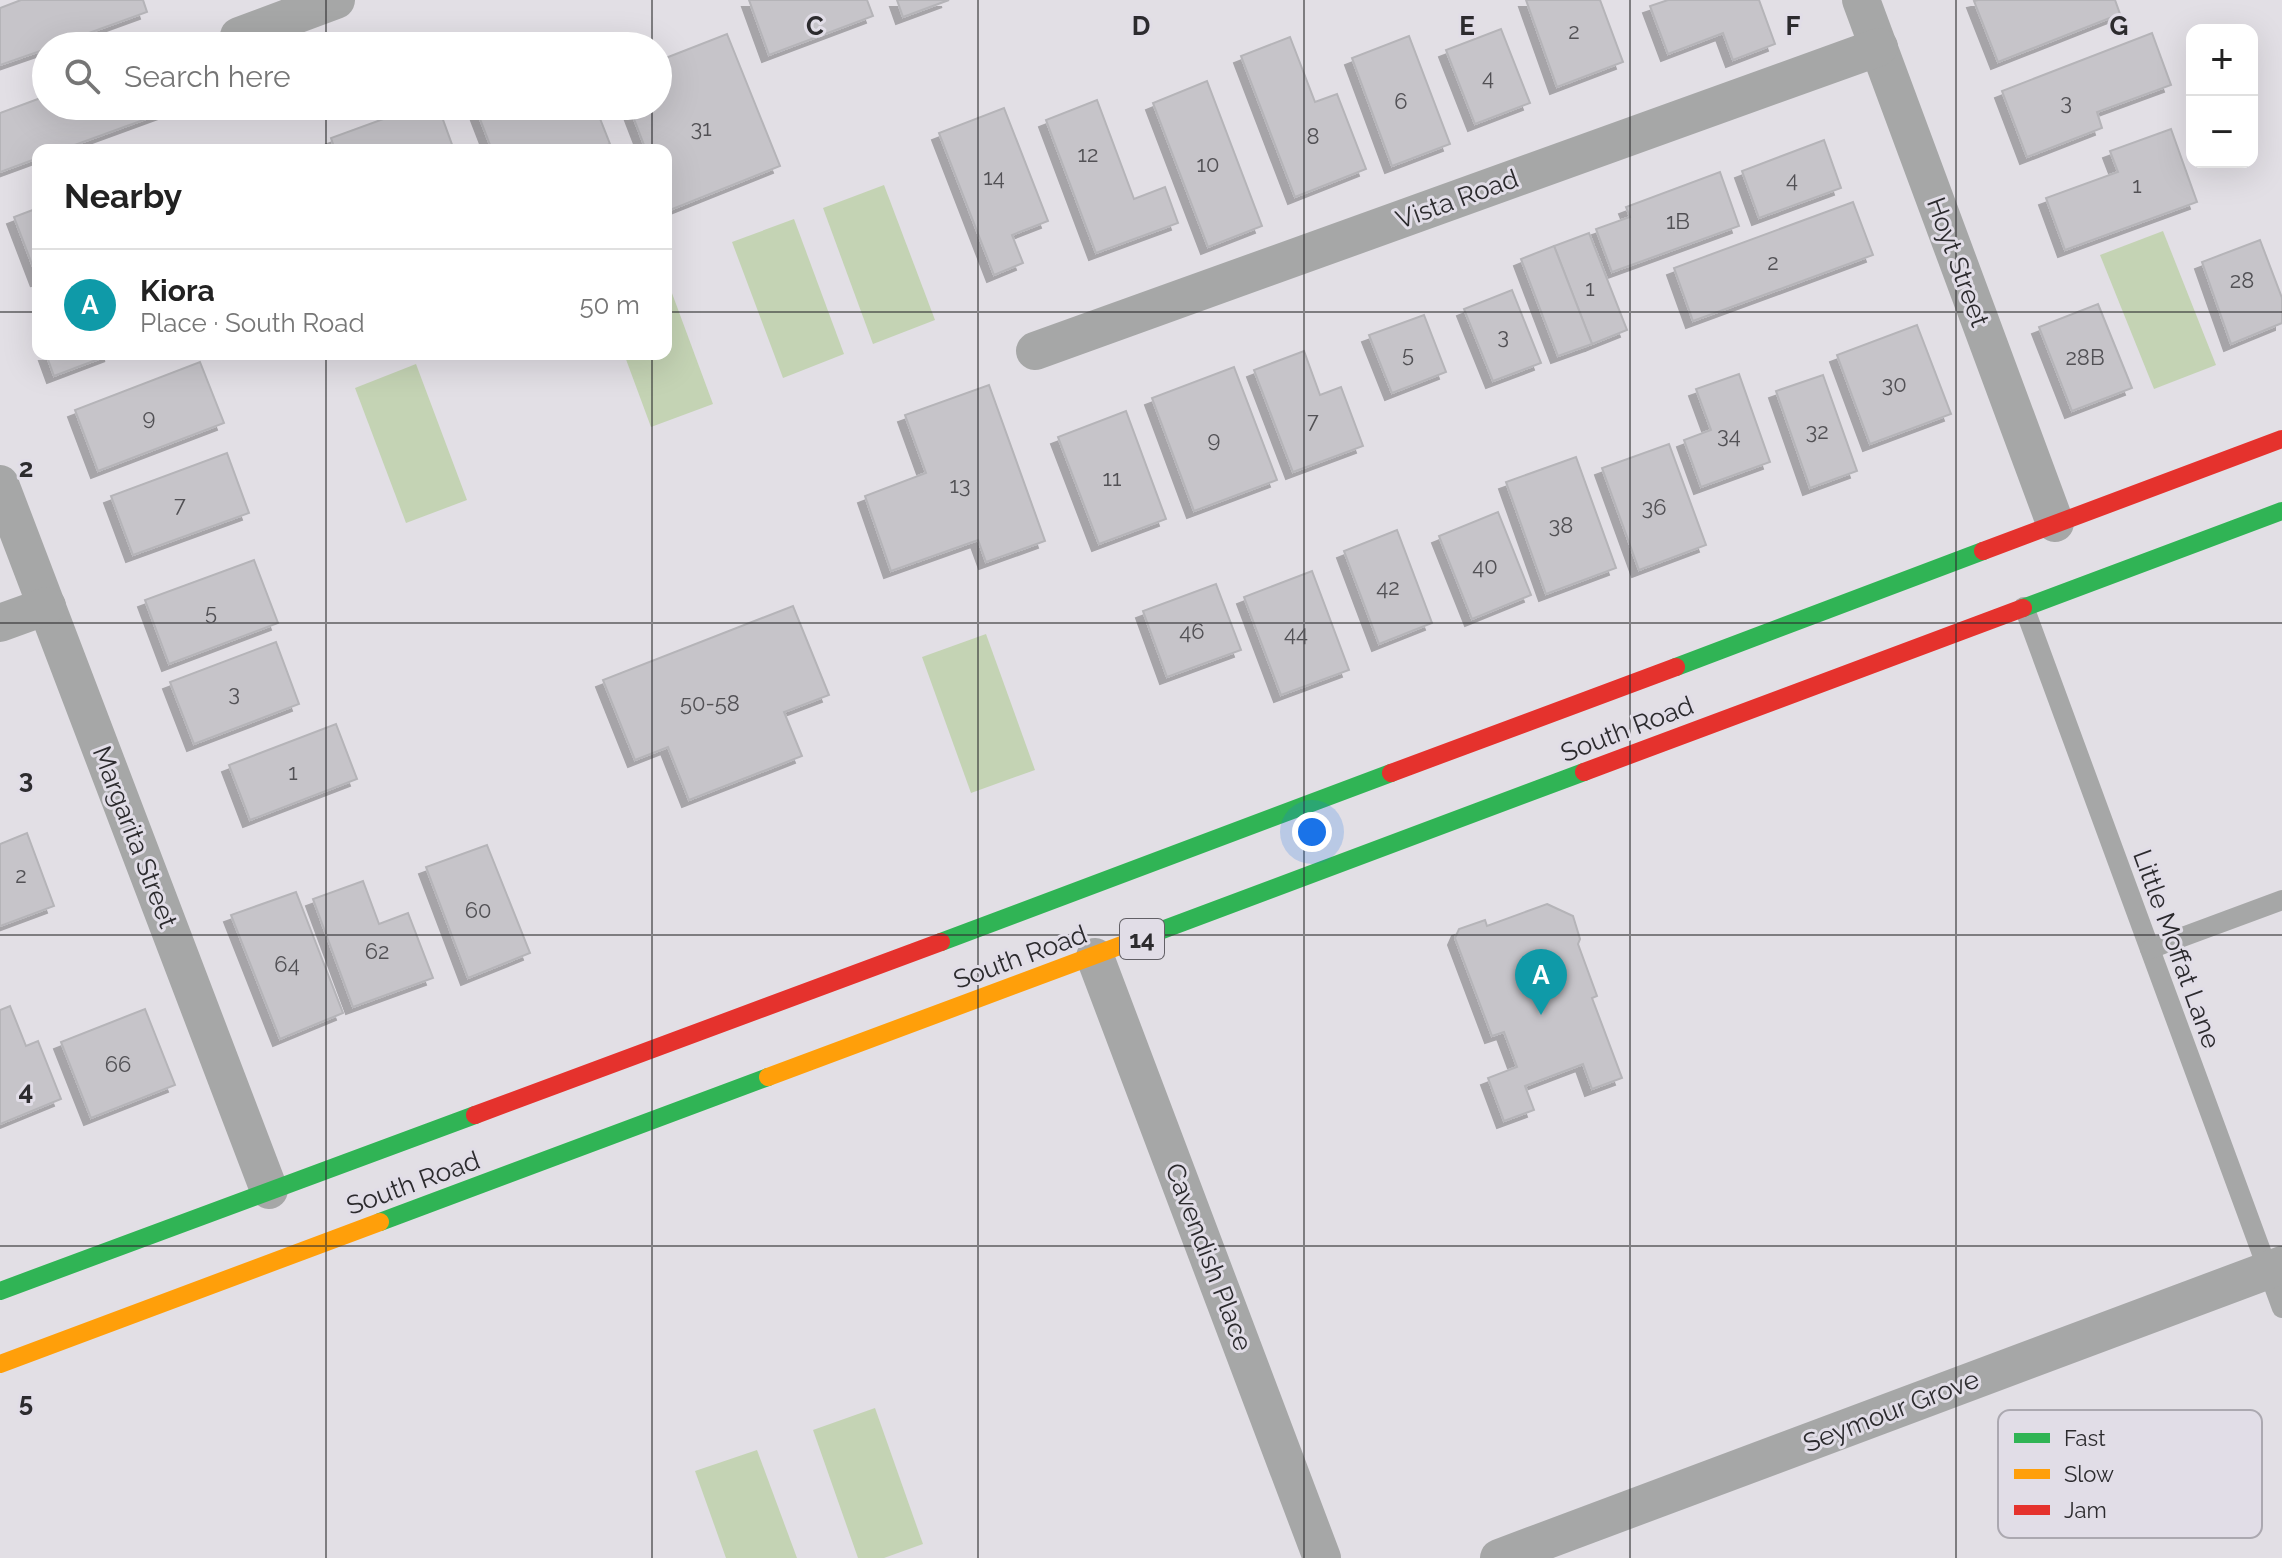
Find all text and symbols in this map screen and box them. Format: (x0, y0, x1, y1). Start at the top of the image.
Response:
text: C (806, 11, 824, 41)
text: D (1132, 11, 1150, 41)
text: E (1459, 11, 1475, 41)
text: F (1786, 11, 1801, 41)
text: G (2110, 11, 2128, 41)
house number: 2 (1568, 18, 1580, 44)
map controls (2186, 24, 2258, 168)
button: + (2186, 24, 2258, 96)
search box (32, 32, 672, 120)
icon: search (60, 54, 104, 98)
text: Search here (124, 59, 291, 94)
house number: 4 (1482, 64, 1494, 90)
house number: 6 (1394, 88, 1408, 114)
house number: 3 (2060, 89, 2072, 115)
button: − (2186, 96, 2258, 168)
house number: 31 (690, 115, 712, 141)
house number: 8 (1306, 123, 1320, 149)
house number: 12 (1078, 141, 1098, 167)
house number: 10 (1197, 151, 1219, 177)
street label: Vista Road (1392, 163, 1522, 235)
house number: 14 (983, 164, 1005, 190)
house number: 4 (1786, 166, 1798, 192)
house number: 1 (2132, 172, 2142, 198)
text: Nearby (64, 176, 182, 216)
street label: Hoyt Street (1921, 193, 1995, 331)
house number: 1B (1666, 208, 1690, 234)
house number: 2 (1767, 249, 1779, 275)
house number: 28 (2230, 267, 2254, 293)
text: Kiora (140, 273, 215, 308)
house number: 1 (1585, 275, 1595, 301)
text: A (81, 290, 99, 320)
text: 50 m (579, 290, 640, 320)
text: Place · South Road (140, 308, 365, 338)
house number: 3 (1497, 323, 1509, 349)
house number: 5 (1402, 341, 1414, 367)
house number: 28B (2065, 344, 2105, 370)
house number: 30 (1881, 371, 1907, 397)
house number: 9 (143, 404, 155, 430)
house number: 7 (1307, 407, 1319, 433)
house number: 32 (1805, 418, 1829, 444)
house number: 34 (1717, 422, 1741, 448)
house number: 9 (1208, 426, 1220, 452)
text: 2 (19, 453, 33, 483)
house number: 11 (1103, 465, 1121, 491)
house number: 13 (949, 472, 971, 498)
house number: 7 (174, 491, 186, 517)
house number: 36 (1641, 494, 1667, 520)
house number: 38 (1549, 512, 1573, 538)
house number: 40 (1472, 553, 1498, 579)
house number: 42 (1376, 574, 1400, 600)
house number: 5 (205, 599, 217, 625)
house number: 46 (1179, 618, 1205, 644)
house number: 44 (1284, 620, 1308, 646)
house number: 3 (228, 680, 240, 706)
house number: 50-58 (680, 690, 740, 716)
street label: South Road (1556, 690, 1698, 768)
street label: Margarita Street (87, 742, 184, 932)
house number: 1 (288, 759, 298, 785)
text: 3 (19, 764, 33, 794)
your location (1292, 812, 1332, 852)
street label: Little Moffat Lane (2127, 846, 2227, 1052)
house number: 2 (15, 862, 27, 888)
house number: 60 (465, 897, 491, 923)
street label: South Road (949, 919, 1091, 995)
road number: 14 (1120, 919, 1164, 959)
house number: 62 (365, 938, 389, 964)
pin: A (1515, 949, 1567, 1015)
house number: 64 (274, 951, 300, 977)
house number: 66 (105, 1051, 131, 1077)
text: 4 (19, 1076, 33, 1106)
street label: South Road (342, 1145, 484, 1221)
street label: Cavendish Place (1159, 1159, 1259, 1355)
street label: Seymour Grove (1799, 1364, 1983, 1458)
text: 5 (19, 1387, 33, 1417)
legend (1998, 1410, 2262, 1538)
text: Fast (2064, 1425, 2106, 1451)
text: Slow (2064, 1461, 2114, 1487)
text: Jam (2064, 1497, 2107, 1523)

